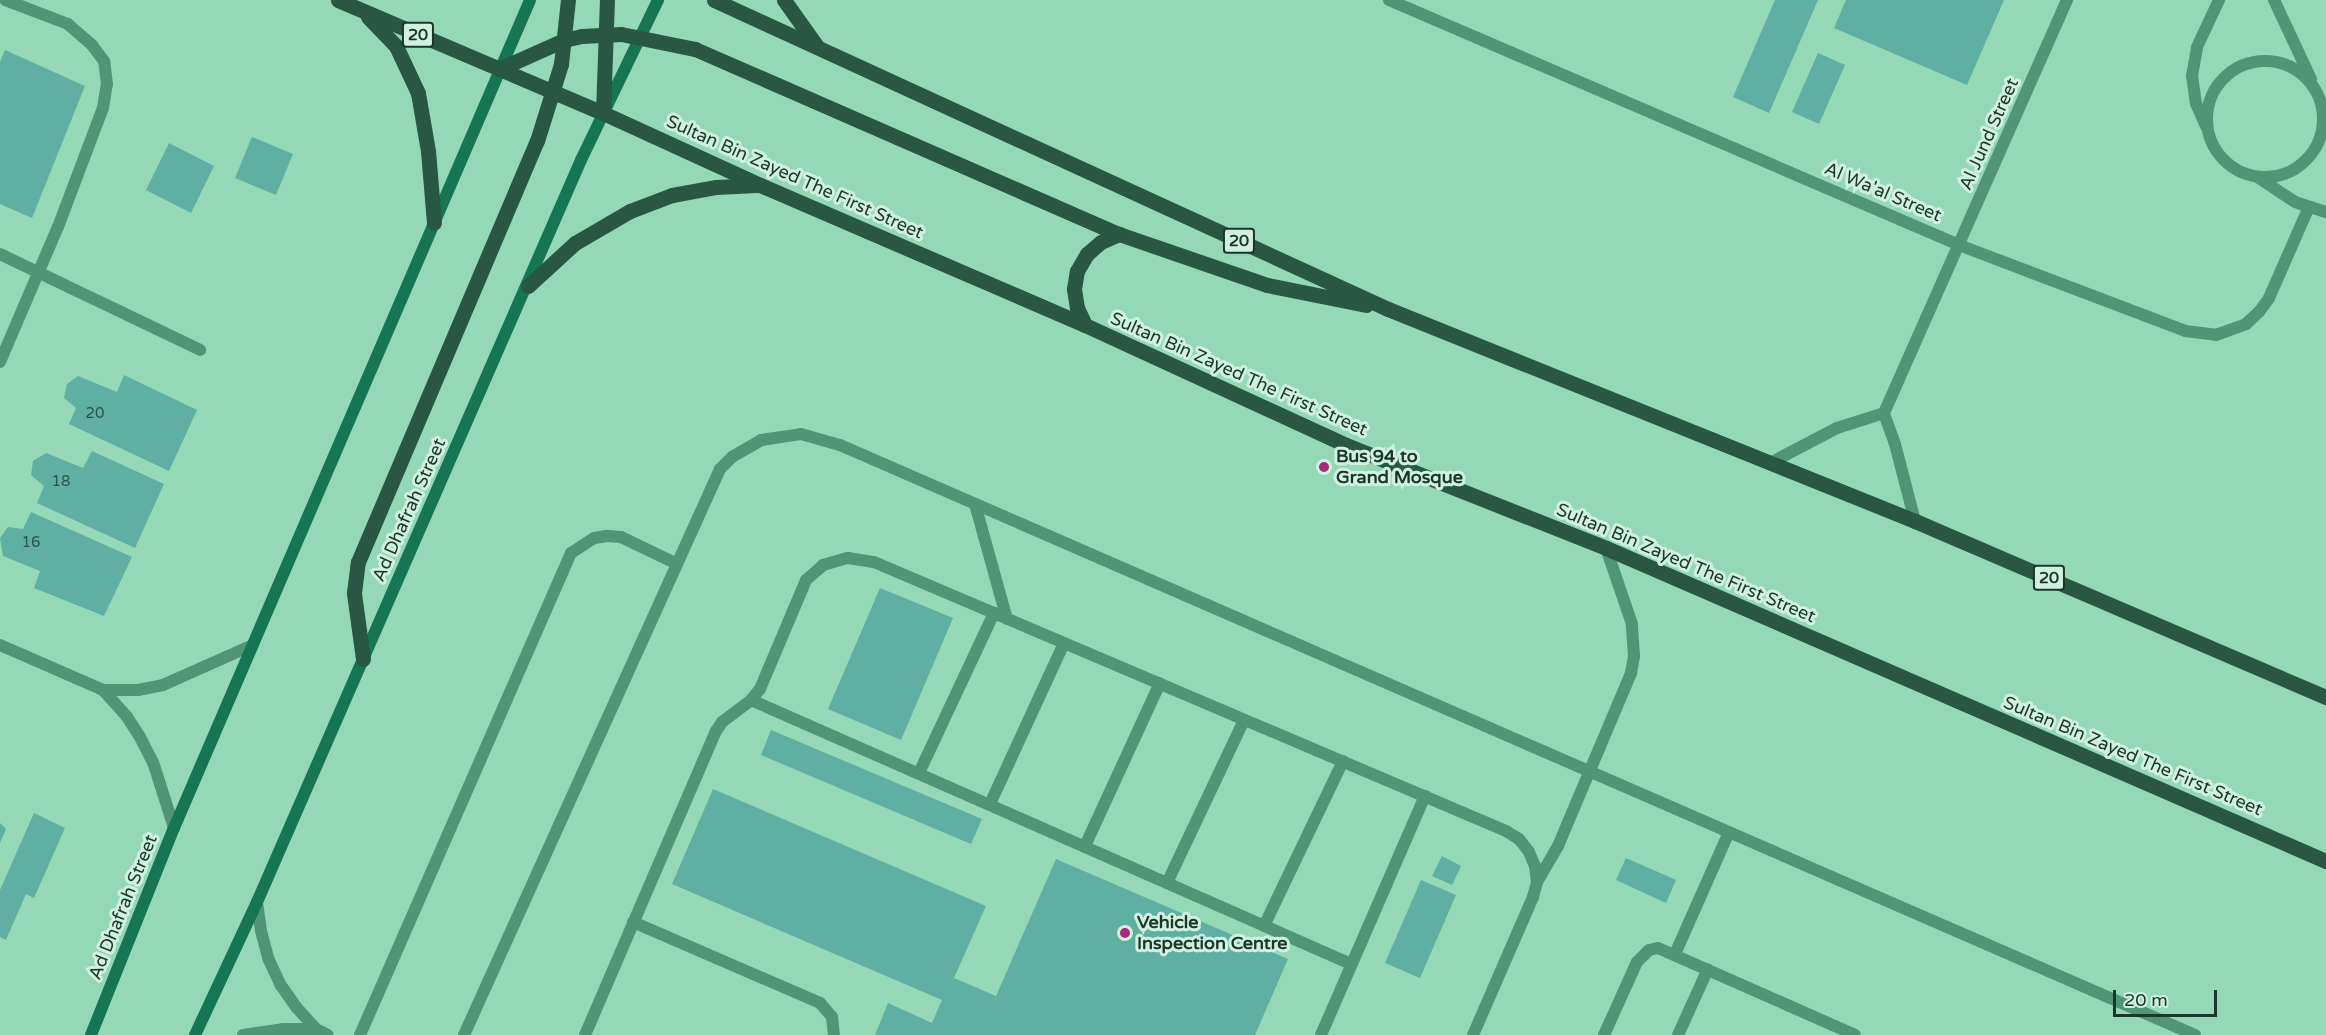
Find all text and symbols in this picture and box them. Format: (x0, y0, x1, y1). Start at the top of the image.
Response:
road number: 20 (402, 22, 434, 48)
street label: Al Jund Street (1955, 75, 2023, 193)
street label: Sultan Bin Zayed The First Street (663, 110, 927, 244)
street label: Al Wa'al Street (1821, 158, 1945, 226)
road number: 20 (1222, 228, 1256, 254)
street label: Sultan Bin Zayed The First Street (1107, 307, 1371, 441)
house number: 20 (86, 405, 104, 423)
street label: Ad Dhafrah Street (368, 435, 450, 585)
place label: Bus 94 to Grand Mosque (1336, 446, 1463, 488)
marker: Bus 94 to Grand Mosque (1317, 460, 1331, 474)
house number: 18 (52, 473, 70, 491)
street label: Sultan Bin Zayed The First Street (1553, 499, 1819, 627)
house number: 16 (22, 534, 40, 552)
road number: 20 (2032, 565, 2066, 591)
street label: Sultan Bin Zayed The First Street (2000, 692, 2266, 820)
street label: Ad Dhafrah Street (84, 831, 162, 983)
place label: Vehicle Inspection Centre (1137, 912, 1287, 954)
marker: Vehicle Inspection Centre (1118, 926, 1132, 940)
scale bar (2116, 978, 2220, 1016)
text: 20 m (2124, 989, 2168, 1011)

